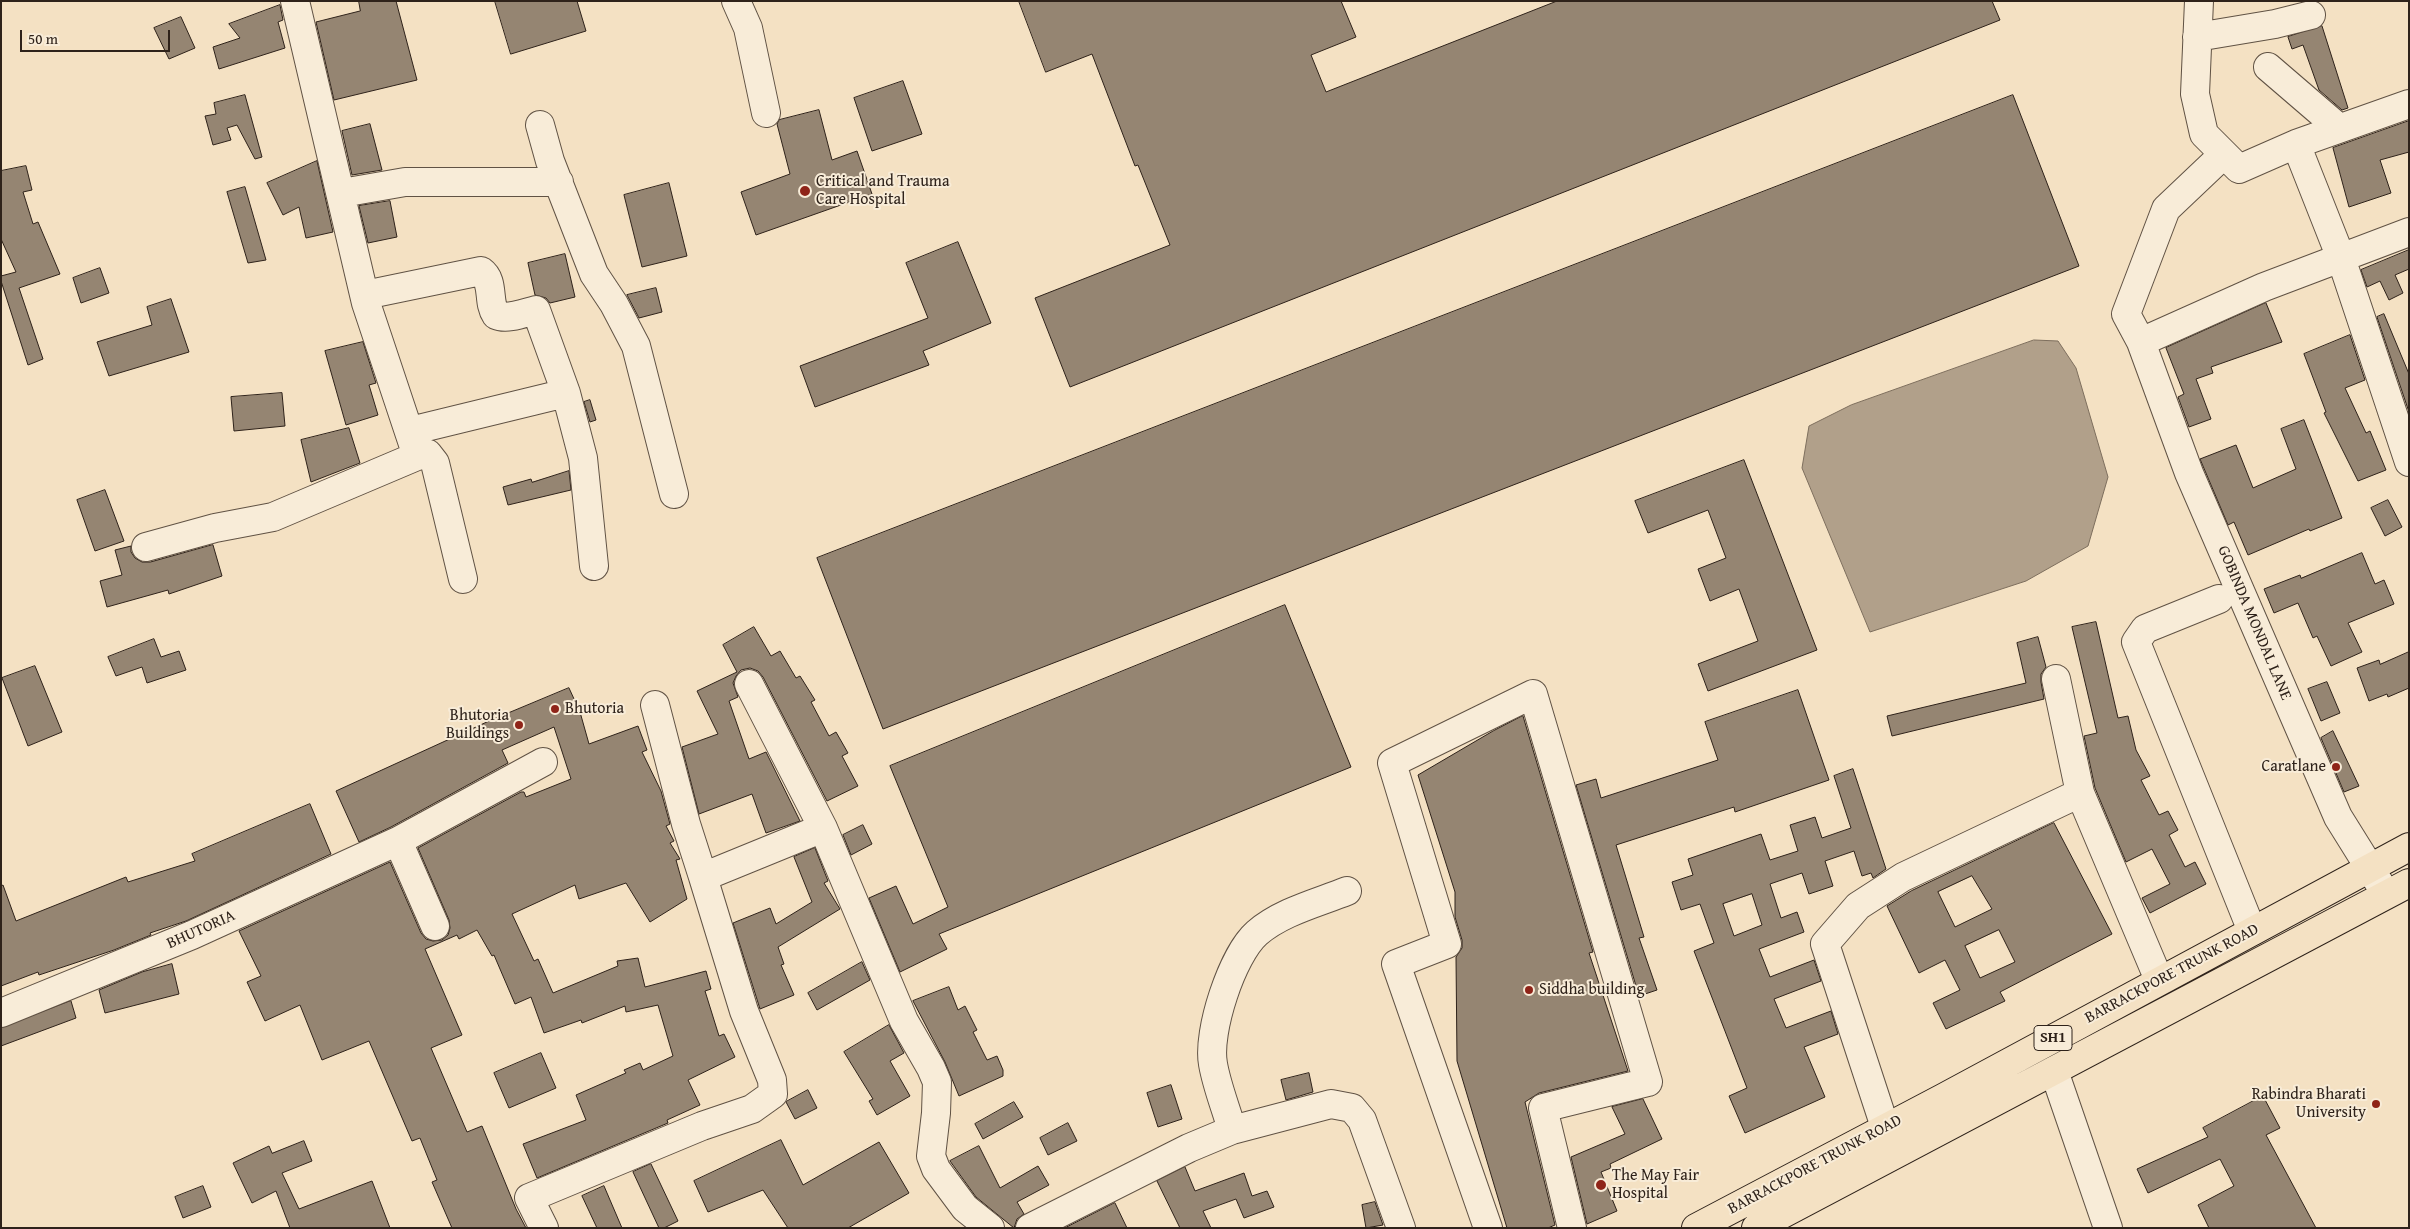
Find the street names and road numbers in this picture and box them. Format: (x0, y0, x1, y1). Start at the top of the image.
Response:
street label: GOBINDA MONDAL LANE (2213, 543, 2295, 703)
street label: BHUTORIA (164, 906, 238, 954)
street label: BARRACKPORE TRUNK ROAD (2082, 920, 2262, 1028)
road number: SH1 (2034, 1026, 2072, 1050)
street label: BARRACKPORE TRUNK ROAD (1725, 1111, 1905, 1219)

